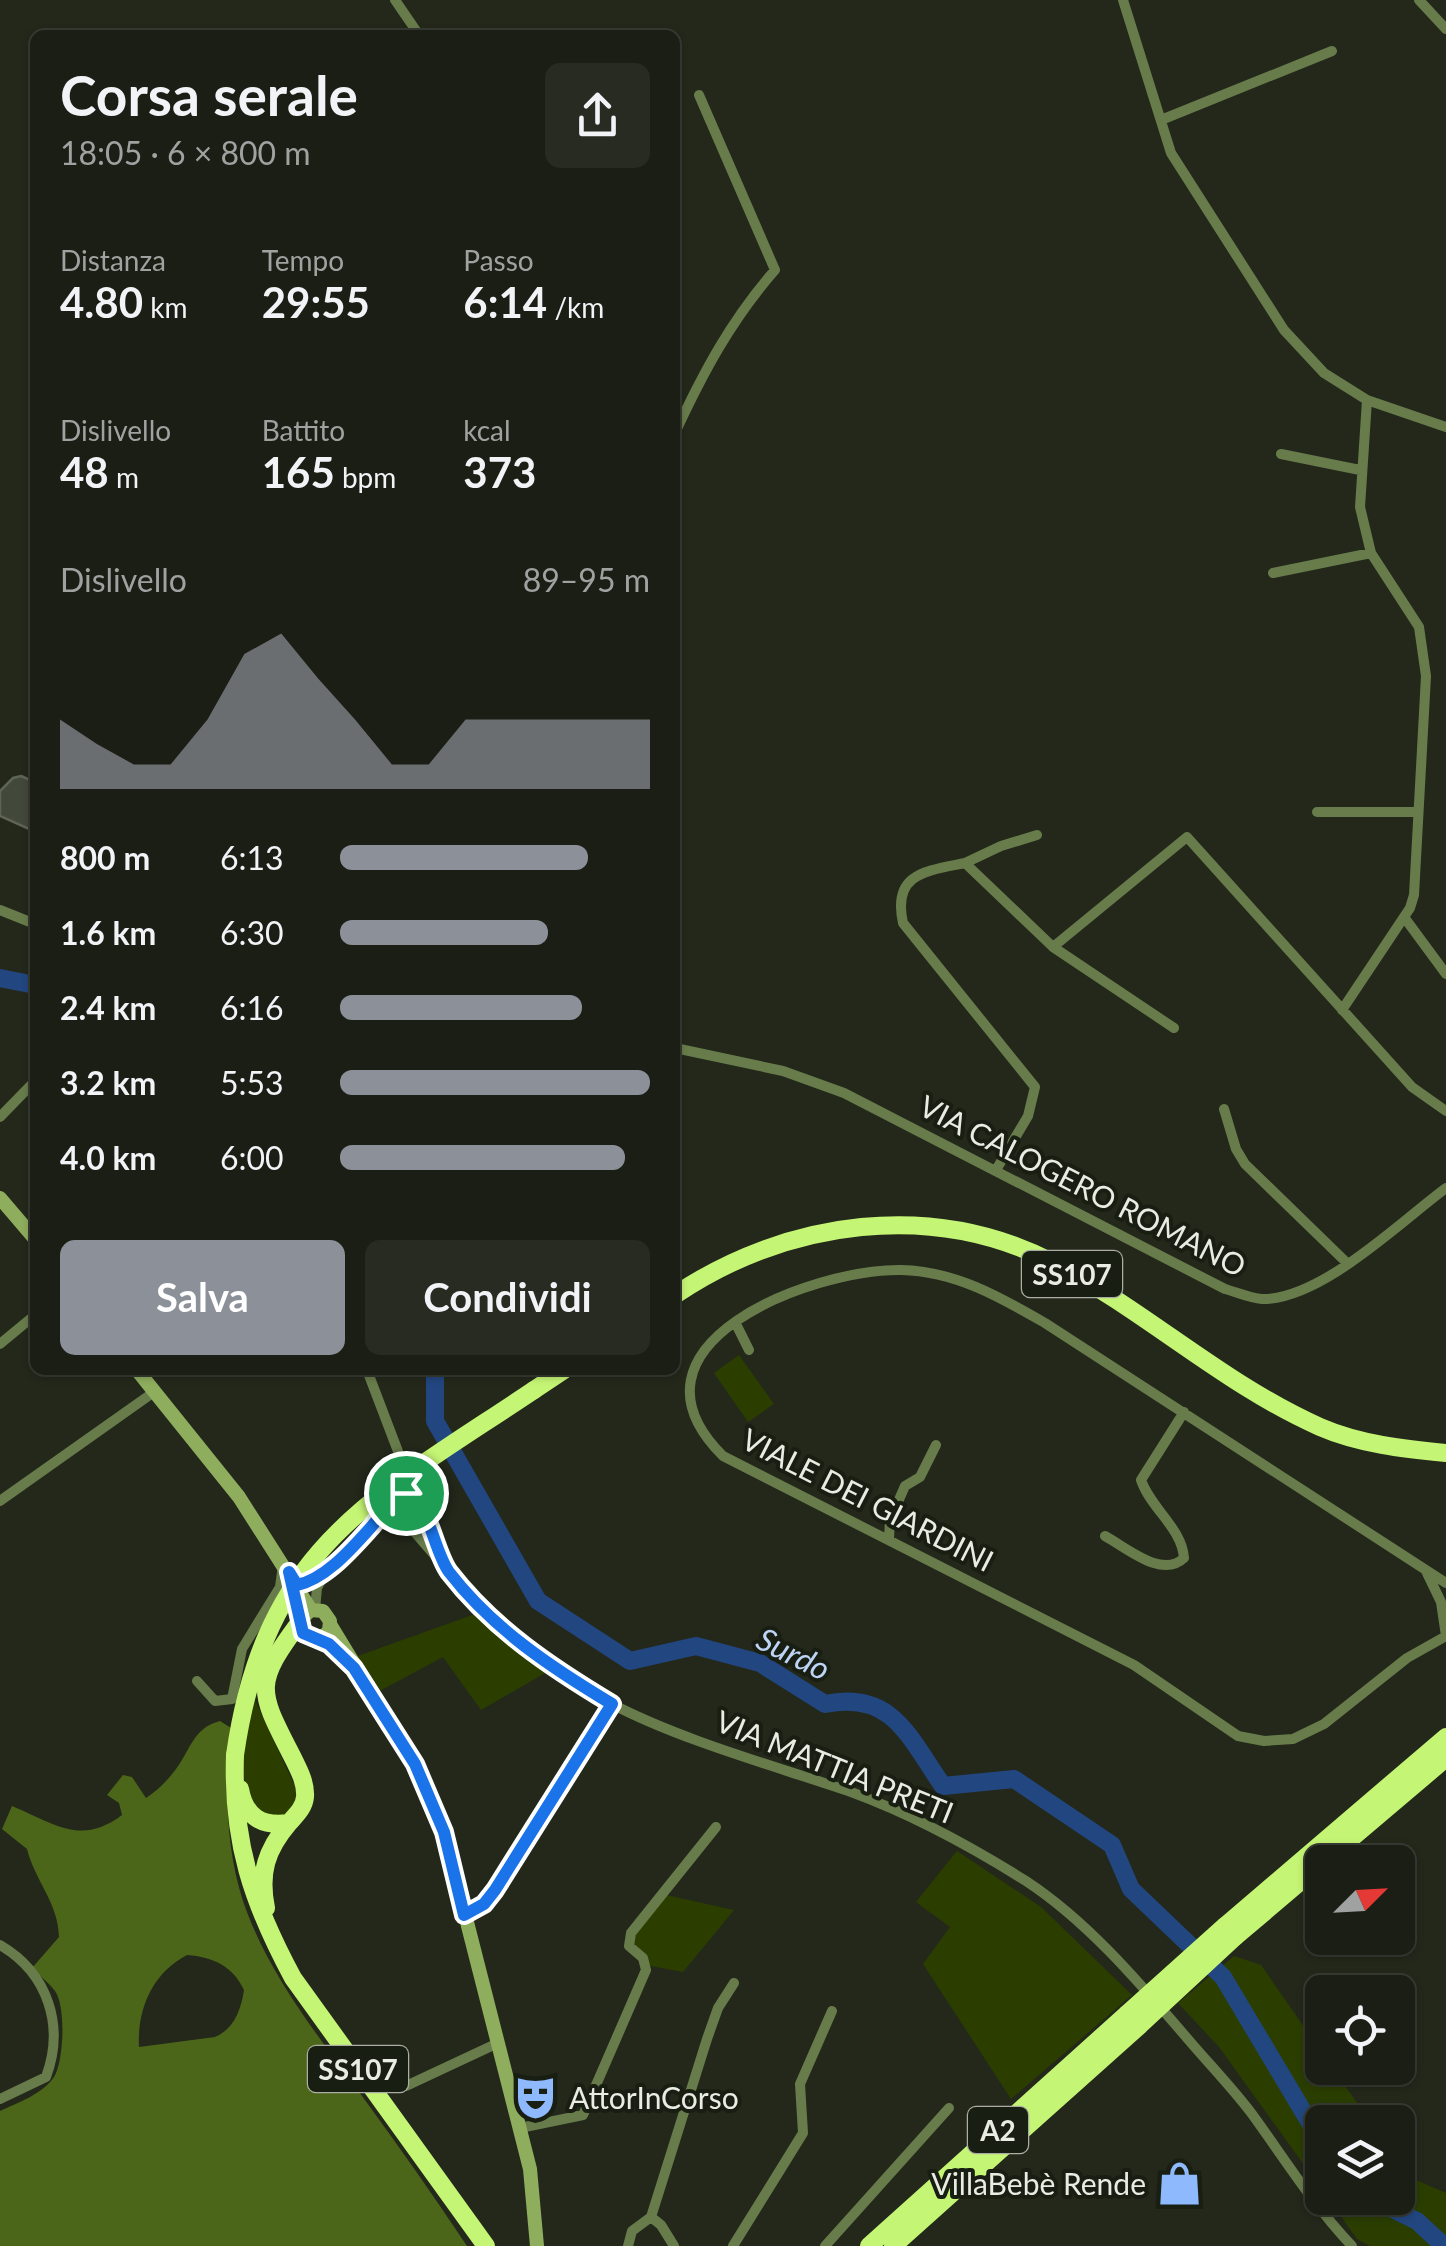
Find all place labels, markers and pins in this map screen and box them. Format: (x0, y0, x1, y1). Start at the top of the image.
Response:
pin (364, 1451, 449, 1536)
theatre icon: AttorInCorso (512, 2073, 560, 2121)
place label: AttorInCorso (569, 2079, 739, 2115)
shop icon: VillaBebè Rende (1155, 2159, 1203, 2207)
place label: VillaBebè Rende (931, 2165, 1146, 2201)

